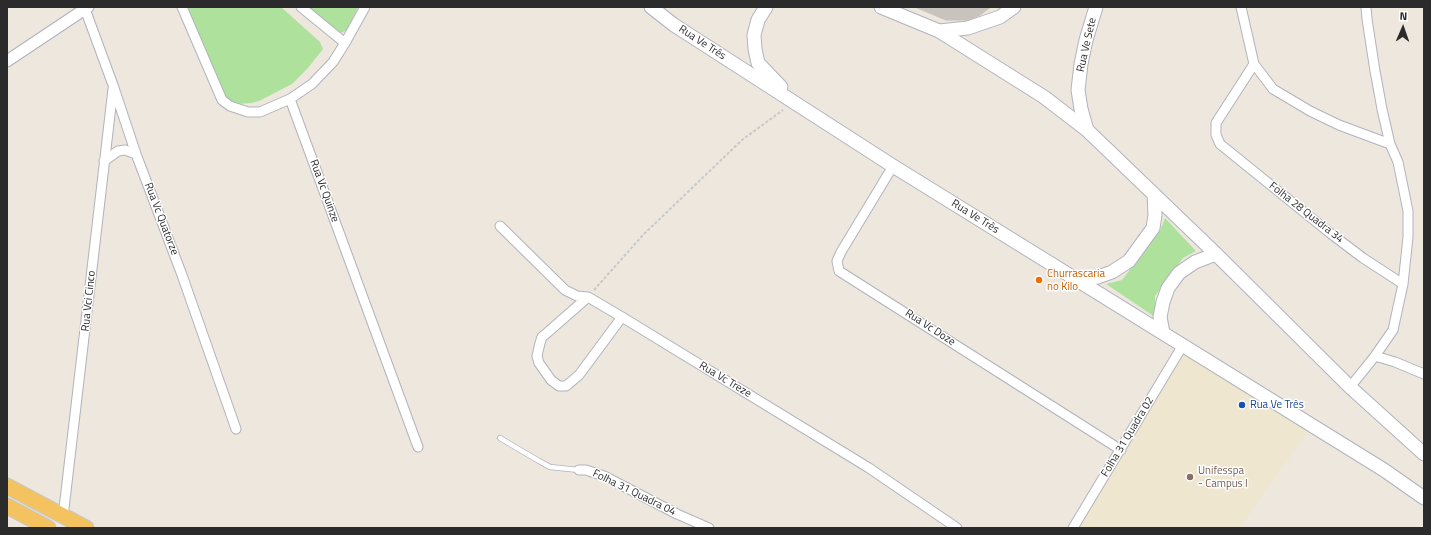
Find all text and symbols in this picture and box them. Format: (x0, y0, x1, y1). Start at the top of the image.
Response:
north arrow (1383, 8, 1423, 48)
text: N (1399, 8, 1408, 24)
street label: Rua Ve Sete (1074, 17, 1100, 73)
street label: Rua Ve Três (676, 23, 728, 63)
street label: Rua Vc Quinze (307, 158, 341, 224)
street label: Folha 28 Quadra 34 (1266, 180, 1346, 246)
street label: Rua Vc Quatorze (141, 181, 181, 257)
street label: Rua Ve Três (949, 197, 1001, 237)
place label: Churrascaria no Kilo (1047, 267, 1105, 293)
street label: Rua Vci Cinco (79, 270, 99, 332)
marker: Churrascaria no Kilo (1034, 275, 1044, 285)
street label: Rua Vc Doze (902, 307, 958, 349)
street label: Rua Vc Treze (697, 359, 753, 401)
street label: Folha 31 Quadra 02 (1099, 395, 1157, 479)
place label: Rua Ve Três (1250, 398, 1304, 412)
marker: Rua Ve Três (1237, 400, 1247, 410)
place label: Unifesspa - Campus I (1198, 464, 1248, 490)
street label: Folha 31 Quadra 04 (590, 467, 678, 519)
marker: Unifesspa - Campus I (1185, 472, 1195, 482)

